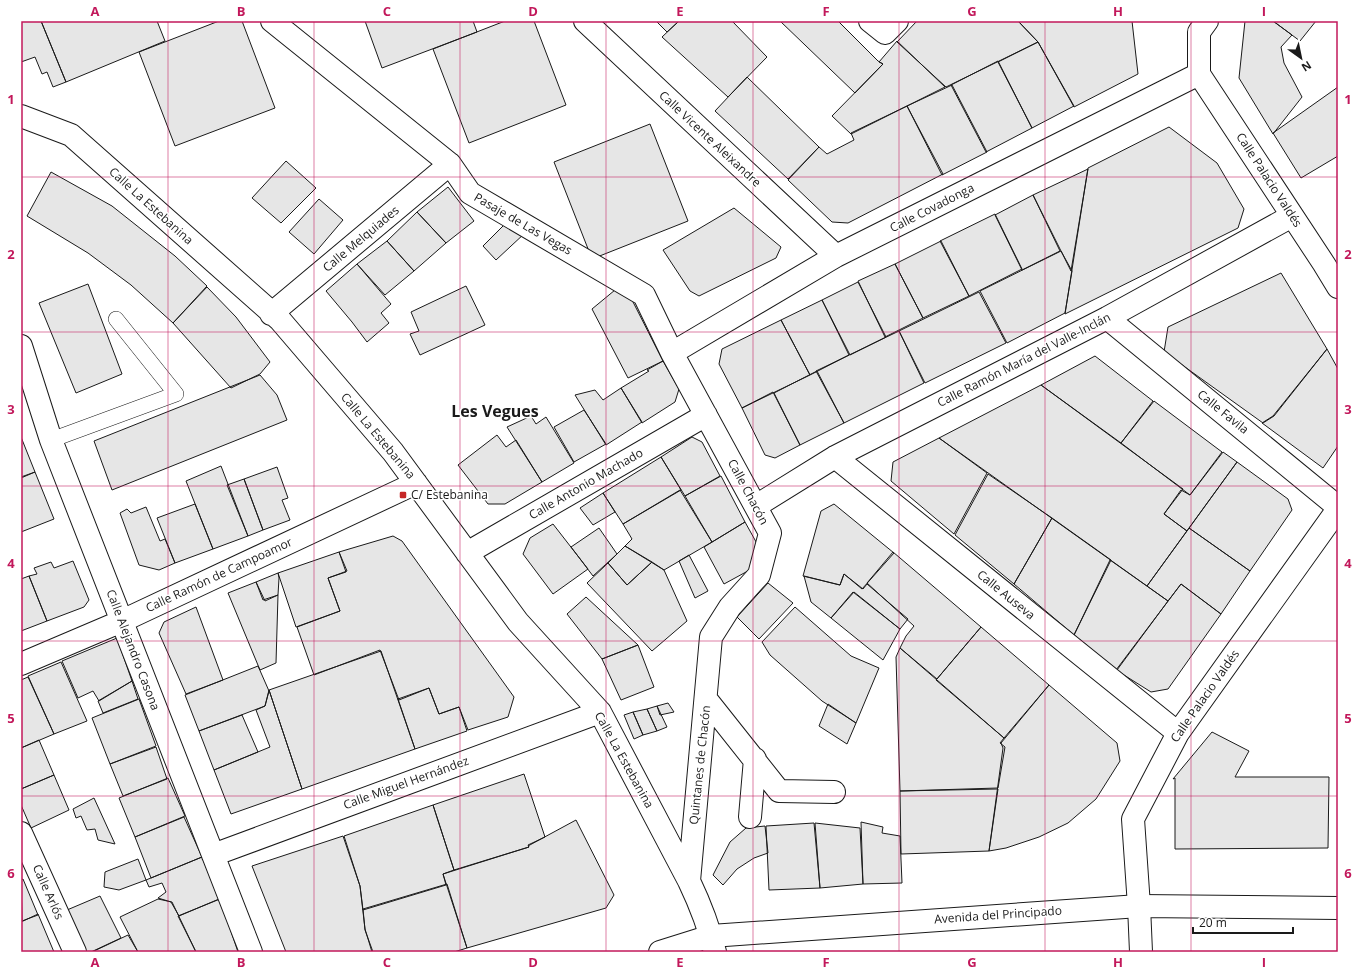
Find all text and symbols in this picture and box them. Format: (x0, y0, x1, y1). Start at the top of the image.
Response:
text: A (91, 2, 100, 20)
text: B (237, 2, 246, 20)
text: C (383, 2, 391, 20)
text: D (528, 2, 538, 20)
text: E (676, 2, 684, 20)
text: F (822, 2, 830, 20)
text: G (967, 2, 977, 20)
text: H (1113, 2, 1123, 20)
text: I (1262, 2, 1266, 20)
north arrow (1281, 38, 1321, 78)
text: N (1299, 58, 1315, 76)
street label: Calle Vicente Aleixandre (656, 87, 765, 191)
text: 1 (7, 90, 15, 108)
text: 1 (1344, 90, 1352, 108)
street label: Calle Palacio Valdés (1232, 129, 1307, 231)
street label: Calle La Estebanina (106, 163, 197, 248)
street label: Calle Covadonga (887, 179, 977, 236)
street label: Pasaje de Las Vegas (471, 188, 576, 259)
street label: Calle Melquiades (319, 201, 403, 276)
text: 2 (7, 245, 15, 263)
text: 2 (1344, 245, 1352, 263)
street label: Calle Ramón María del Valle-Inclán (934, 308, 1113, 411)
street label: Calle Favila (1194, 386, 1253, 438)
street label: Calle La Estebanina (337, 389, 420, 483)
text: 3 (7, 400, 15, 418)
district label: Les Vegues (451, 400, 539, 422)
text: 3 (1344, 400, 1352, 418)
street label: Calle Antonio Machado (526, 444, 646, 523)
street label: Calle Chacón (724, 456, 773, 528)
place label: C/ Estebanina (411, 486, 488, 503)
marker: C/ Estebanina (398, 490, 408, 500)
street label: Calle Ramón de Campoamor (143, 533, 295, 616)
text: 4 (7, 554, 15, 572)
text: 4 (1344, 554, 1352, 572)
street label: Calle Auseva (974, 566, 1039, 623)
street label: Calle Alejandro Casona (103, 587, 164, 713)
street label: Calle Palacio Valdés (1166, 646, 1243, 745)
street label: Quintanes de Chacón (685, 704, 714, 826)
street label: Calle La Estebanina (591, 708, 658, 811)
text: 5 (7, 709, 15, 727)
text: 5 (1344, 709, 1352, 727)
street label: Calle Miguel Hernández (341, 752, 471, 813)
street label: Calle Arlós (29, 862, 68, 922)
text: 6 (7, 864, 15, 882)
text: 6 (1344, 864, 1352, 882)
street label: Avenida del Principado (934, 902, 1062, 927)
scale bar (1193, 909, 1293, 935)
text: 20 m (1199, 914, 1227, 931)
text: A (91, 953, 100, 971)
text: B (237, 953, 246, 971)
text: C (383, 953, 391, 971)
text: D (528, 953, 538, 971)
text: E (676, 953, 684, 971)
text: F (822, 953, 830, 971)
text: G (967, 953, 977, 971)
text: H (1113, 953, 1123, 971)
text: I (1262, 953, 1266, 971)

